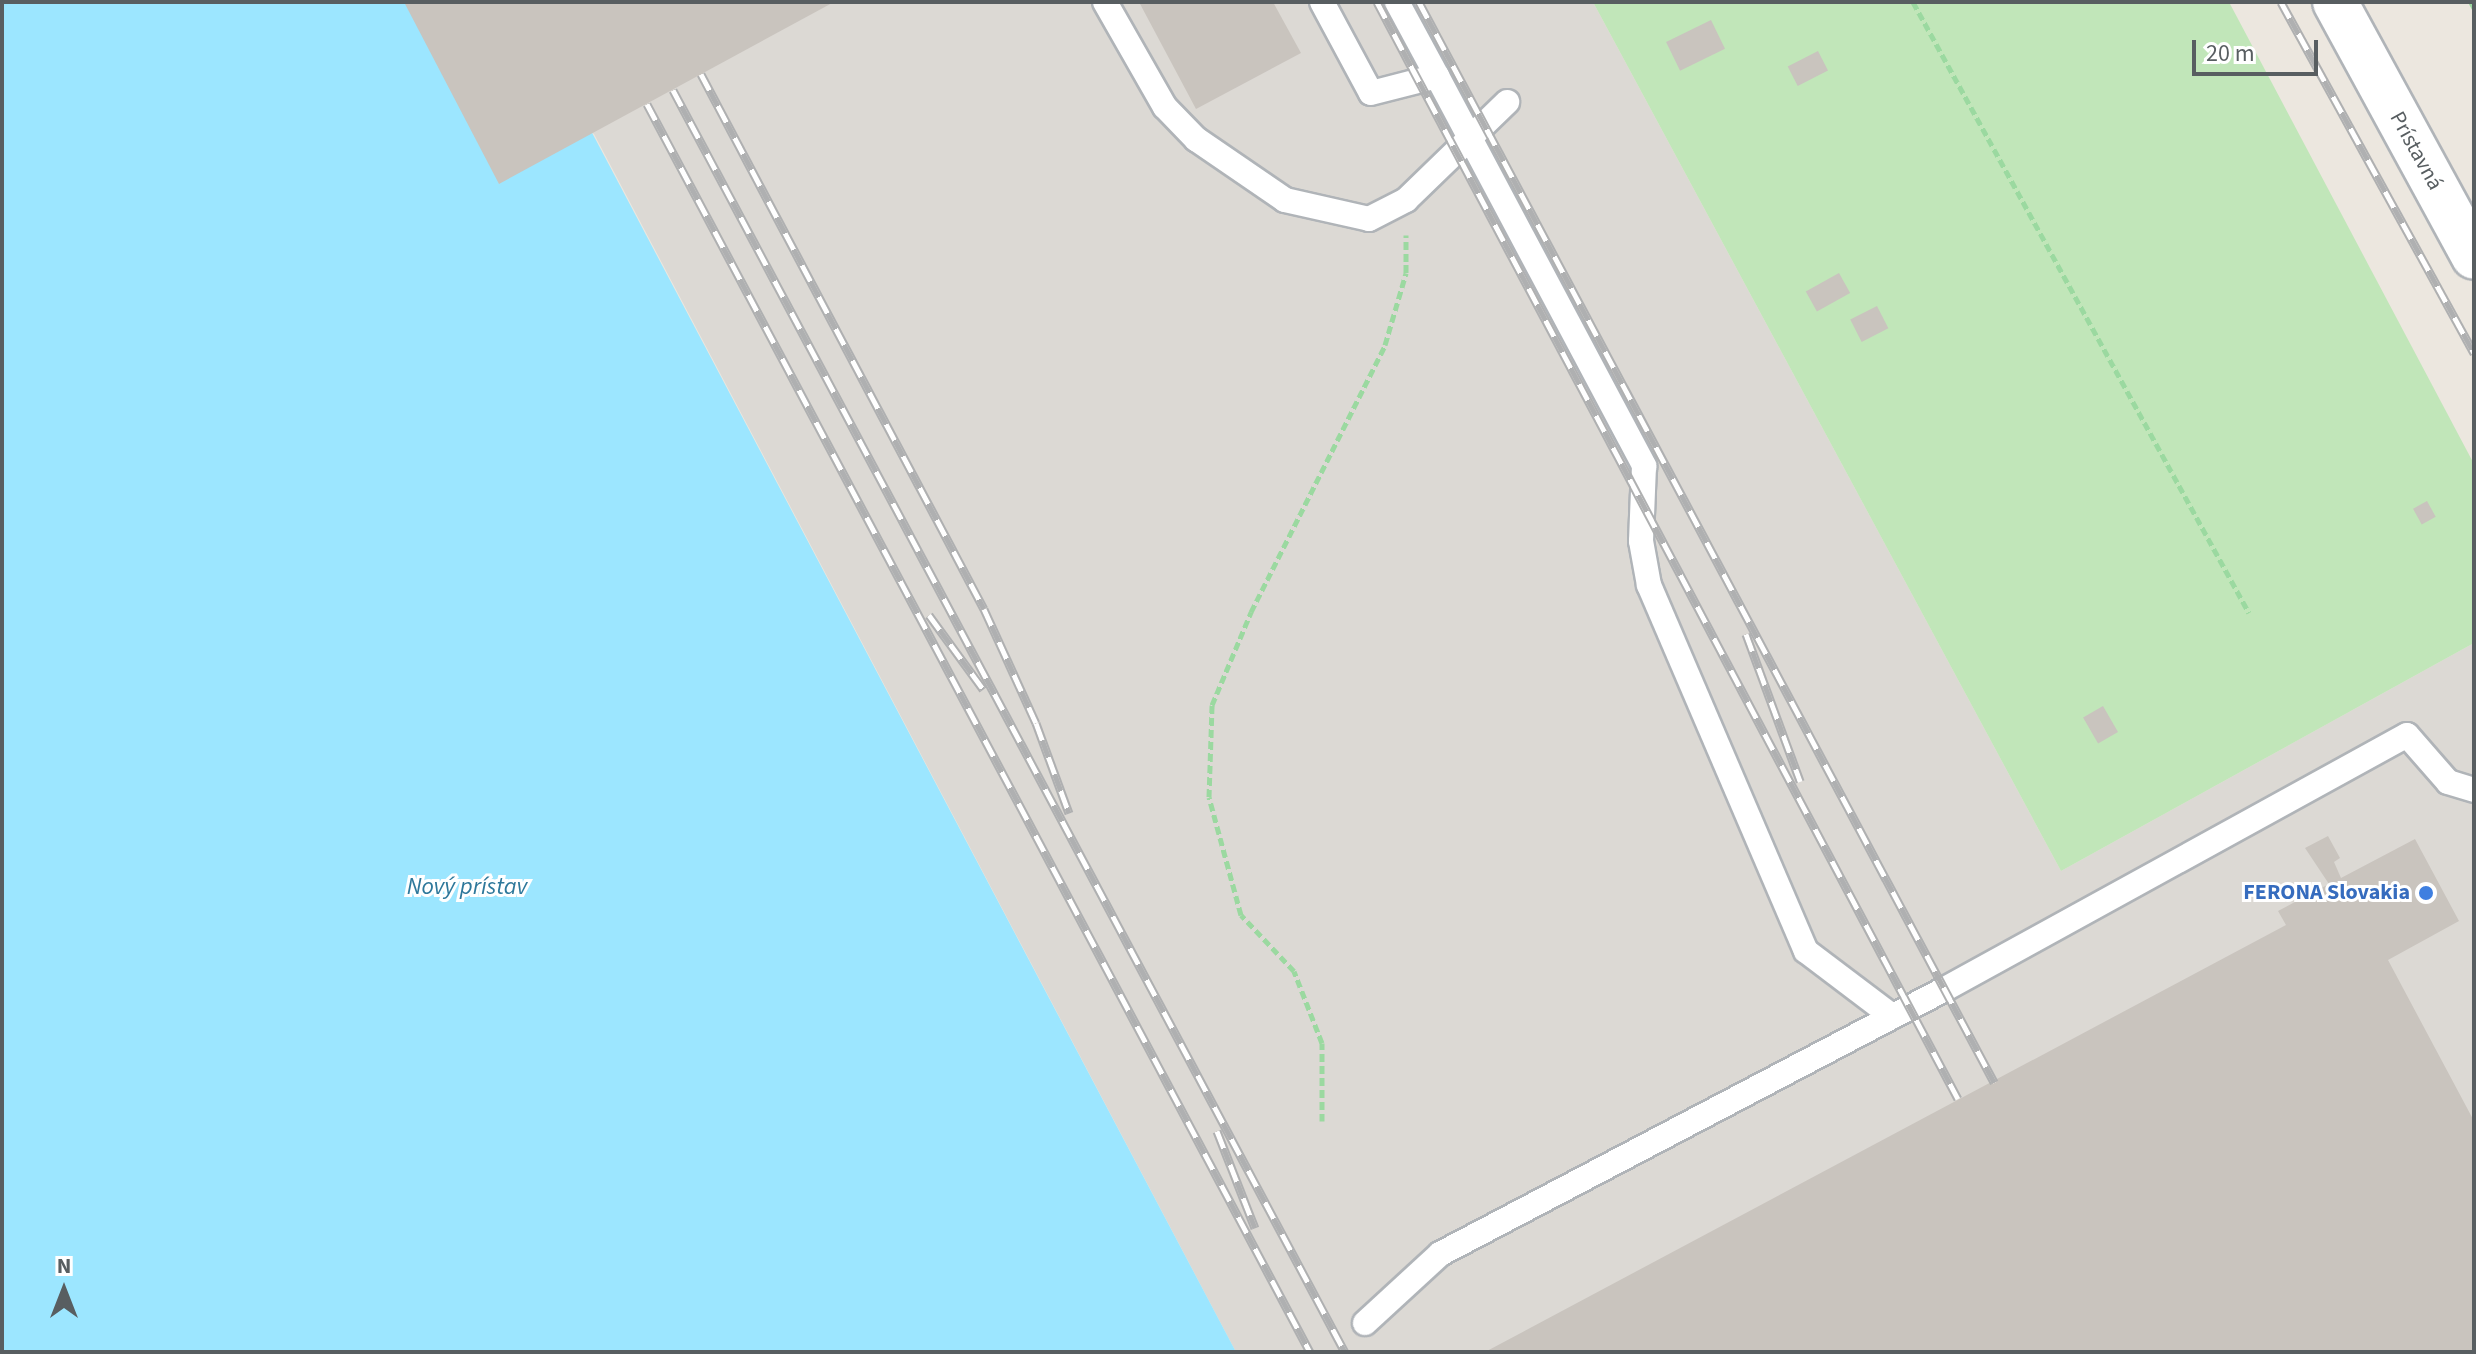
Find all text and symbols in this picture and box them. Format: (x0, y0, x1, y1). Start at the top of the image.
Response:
scale bar (2196, 24, 2322, 74)
text: 20 m (2206, 36, 2255, 71)
street label: Prístavná (2384, 107, 2448, 195)
water label: Nový prístav (407, 873, 527, 901)
place label: FERONA Slovakia (2243, 880, 2410, 906)
marker: FERONA Slovakia (2417, 884, 2435, 902)
north arrow (24, 1250, 104, 1330)
text: N (57, 1250, 71, 1282)

